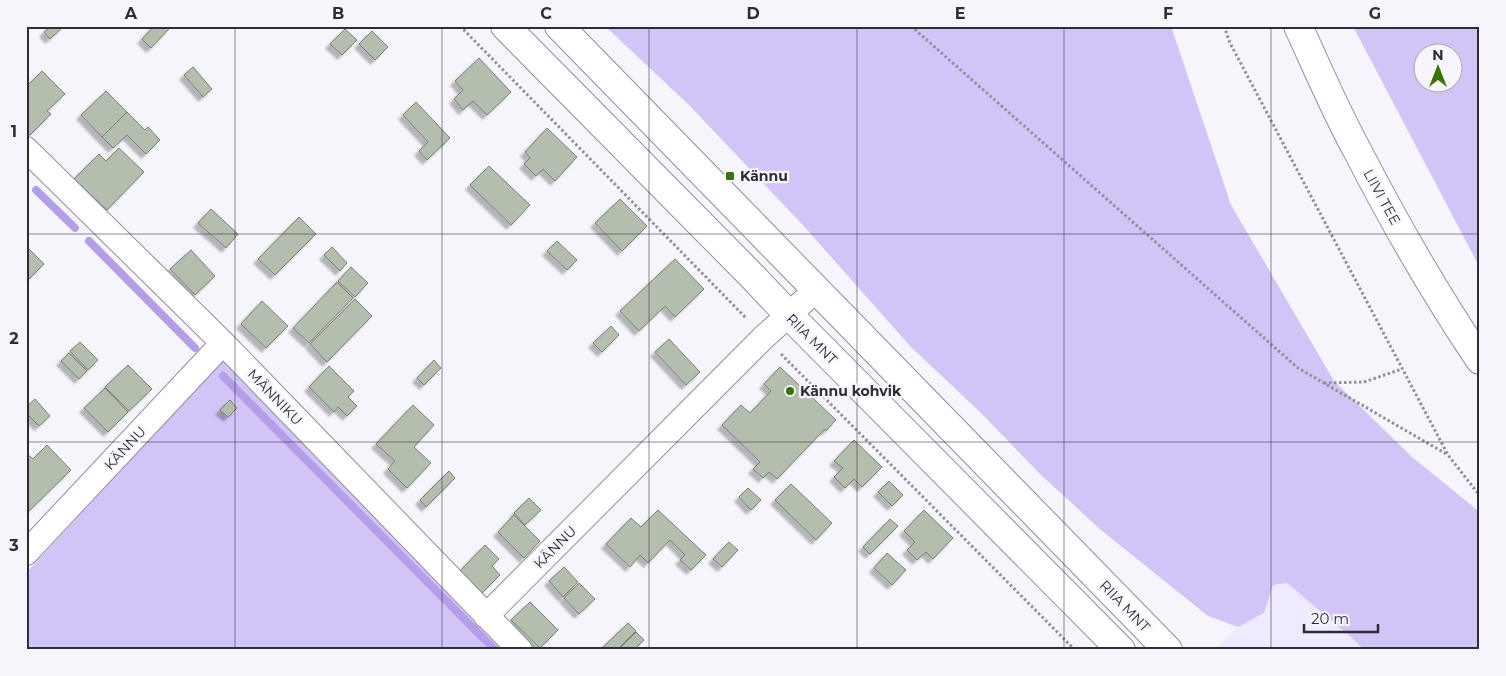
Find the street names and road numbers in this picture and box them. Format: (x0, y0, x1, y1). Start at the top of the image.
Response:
street label: LIIVI TEE (1359, 166, 1405, 228)
street label: RIIA MNT (783, 310, 841, 368)
street label: MÄNNIKU (244, 365, 306, 429)
street label: KÄNNU (100, 422, 150, 474)
street label: KÄNNU (530, 522, 580, 572)
street label: RIIA MNT (1096, 576, 1154, 636)

